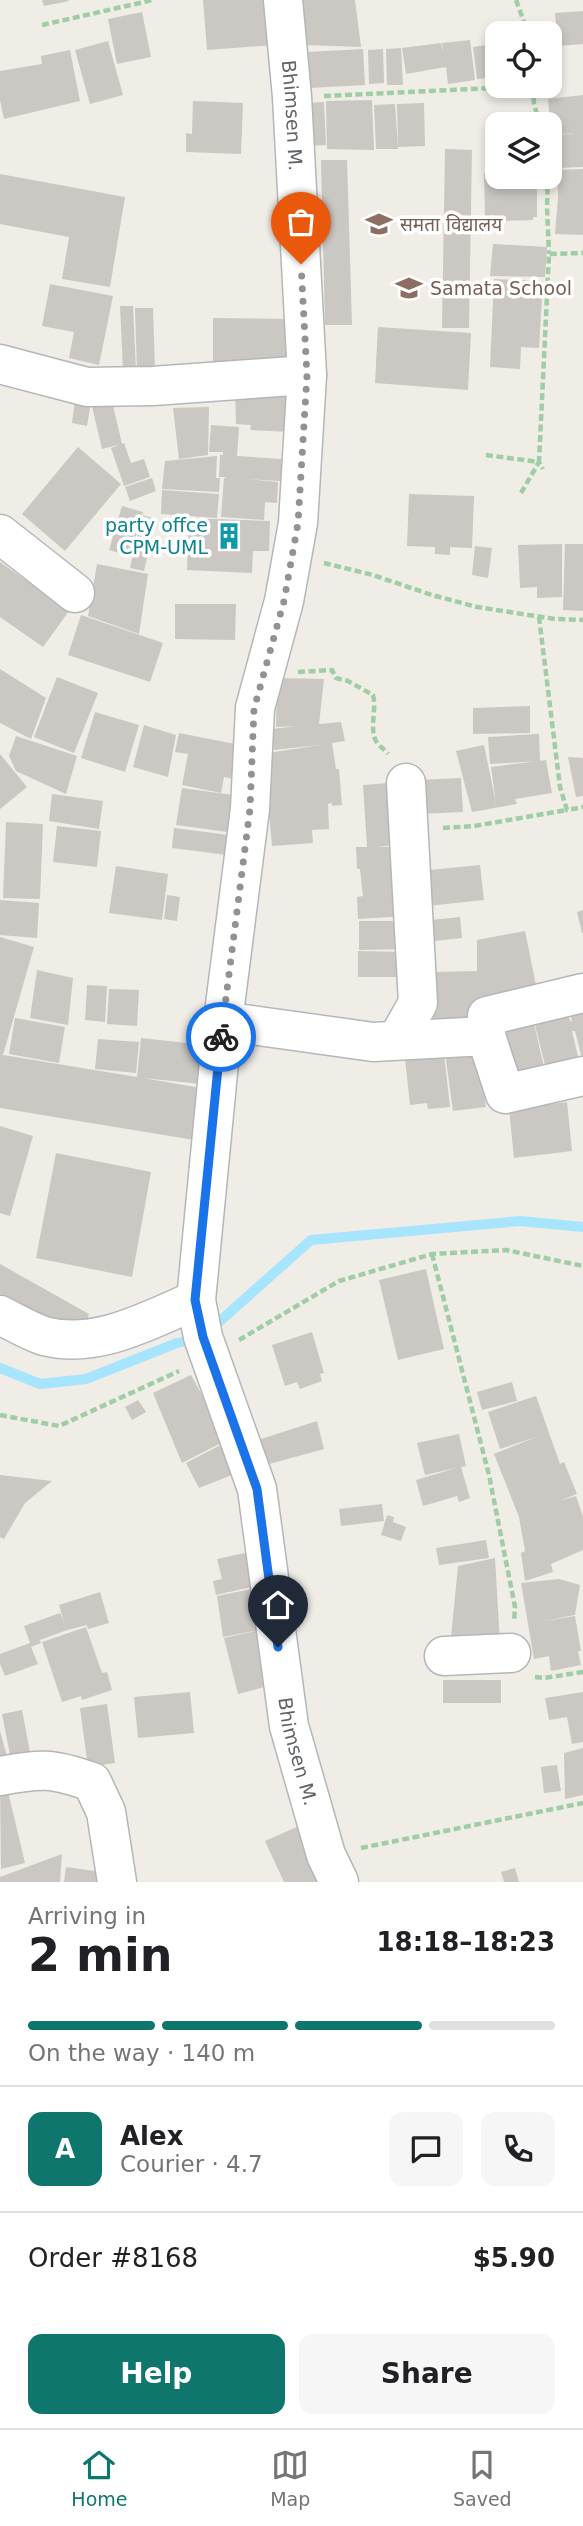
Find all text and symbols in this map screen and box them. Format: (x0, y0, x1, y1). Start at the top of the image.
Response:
map controls (485, 21, 562, 189)
button: locate (485, 21, 562, 98)
street label: Bhimsen M. (278, 59, 307, 172)
button: layers (485, 112, 562, 189)
pin (271, 192, 331, 264)
icon: bag (282, 203, 320, 241)
school or university icon: समता विद्यालय (364, 209, 394, 239)
place label: समता विद्यालय (400, 213, 503, 235)
school or university icon: Samata School (394, 273, 424, 303)
place label: Samata School (430, 277, 572, 299)
place label: party offce CPM-UML (105, 514, 208, 558)
building icon: party offce CPM-UML (214, 521, 244, 551)
courier (186, 1002, 256, 1072)
icon: bike (202, 1018, 240, 1056)
pin (248, 1575, 308, 1647)
icon: home (259, 1586, 297, 1624)
street label: Bhimsen M. (274, 1696, 322, 1808)
text: Arriving in (28, 1903, 146, 1929)
text: 18:18–18:23 (376, 1927, 555, 1957)
text: 2 min (28, 1928, 172, 1982)
text: On the way · 140 m (28, 2040, 255, 2066)
button: chat (389, 2112, 463, 2186)
button: phone (481, 2112, 555, 2186)
text: Alex (120, 2121, 183, 2151)
text: A (55, 2134, 75, 2164)
text: Courier · 4.7 (120, 2151, 263, 2177)
text: Order #8168 (28, 2243, 198, 2273)
text: $5.90 (473, 2243, 555, 2273)
button: Help (28, 2334, 285, 2414)
button: Share (299, 2334, 555, 2414)
tab: Home (71, 2446, 127, 2510)
tab: Map (270, 2446, 310, 2510)
tab: Saved (453, 2446, 512, 2510)

